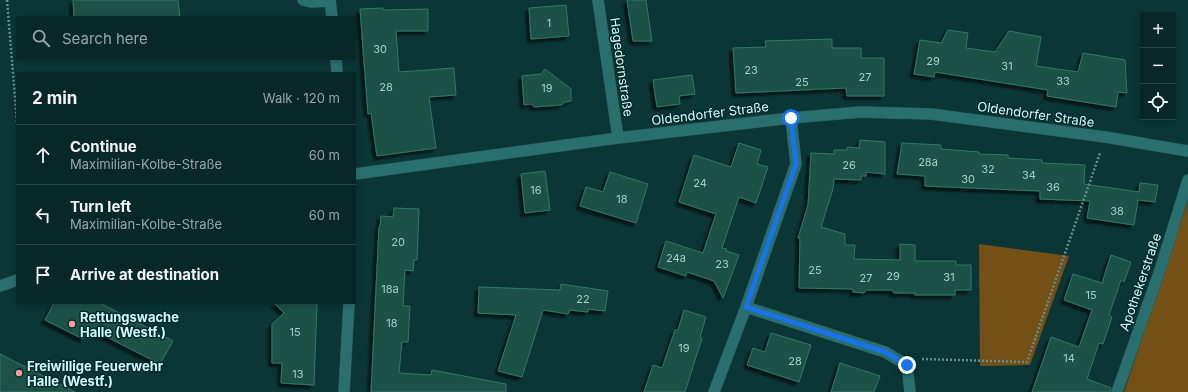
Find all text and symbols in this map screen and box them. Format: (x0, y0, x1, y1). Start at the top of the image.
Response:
map controls (1140, 12, 1176, 120)
button: + (1140, 12, 1176, 48)
search box (16, 16, 356, 60)
house number: 1 (547, 16, 551, 30)
street label: Hagedornstraße (607, 16, 637, 118)
icon: search (30, 27, 52, 49)
text: Search here (62, 29, 148, 48)
house number: 30 (373, 42, 387, 56)
button: − (1140, 48, 1176, 84)
house number: 29 (926, 54, 940, 68)
house number: 31 (1001, 59, 1013, 73)
house number: 23 (744, 63, 758, 77)
house number: 27 (859, 70, 871, 84)
house number: 33 (1056, 74, 1070, 88)
house number: 25 (795, 75, 809, 89)
house number: 28 (379, 80, 393, 94)
house number: 19 (541, 81, 553, 95)
button: locate (1140, 84, 1176, 120)
text: 2 min (32, 88, 77, 108)
text: Walk · 120 m (263, 90, 340, 106)
street label: Oldendorfer Straße (650, 98, 770, 128)
street label: Oldendorfer Straße (976, 98, 1096, 130)
route start (782, 109, 800, 127)
text: Continue (70, 137, 137, 156)
icon: ahead (32, 144, 54, 166)
text: 60 m (309, 147, 340, 163)
house number: 28a (918, 155, 938, 169)
text: Maximilian-Kolbe-Straße (70, 156, 222, 172)
house number: 26 (842, 158, 856, 172)
house number: 32 (981, 162, 995, 176)
house number: 34 (1022, 168, 1036, 182)
house number: 30 (961, 172, 975, 186)
house number: 24 (693, 176, 707, 190)
house number: 36 (1046, 180, 1060, 194)
house number: 16 (530, 183, 542, 197)
house number: 18 (616, 192, 628, 206)
text: Turn left (70, 197, 131, 216)
icon: left (32, 204, 54, 226)
house number: 38 (1110, 204, 1124, 218)
text: 60 m (309, 207, 340, 223)
text: Maximilian-Kolbe-Straße (70, 216, 222, 232)
street label: Apothekerstraße (1116, 231, 1164, 333)
house number: 20 (391, 235, 405, 249)
house number: 24a (666, 251, 686, 265)
house number: 23 (715, 257, 729, 271)
house number: 25 (808, 263, 822, 277)
icon: arrive (32, 264, 54, 286)
text: Arrive at destination (70, 265, 219, 284)
house number: 29 (886, 269, 900, 283)
house number: 31 (943, 270, 955, 284)
house number: 27 (860, 271, 872, 285)
house number: 18a (381, 282, 399, 296)
house number: 15 (1085, 288, 1097, 302)
house number: 22 (576, 292, 590, 306)
place label: Rettungswache Halle (Westf.) (80, 309, 179, 340)
house number: 18 (386, 316, 398, 330)
marker: Rettungswache Halle (Westf.) (67, 319, 77, 329)
house number: 15 (289, 325, 301, 339)
house number: 19 (678, 341, 690, 355)
house number: 14 (1063, 351, 1075, 365)
house number: 28 (788, 354, 802, 368)
route end (898, 356, 916, 374)
place label: Freiwillige Feuerwehr Halle (Westf.) (27, 358, 164, 389)
house number: 13 (292, 367, 304, 381)
marker: Freiwillige Feuerwehr Halle (Westf.) (14, 368, 24, 378)

